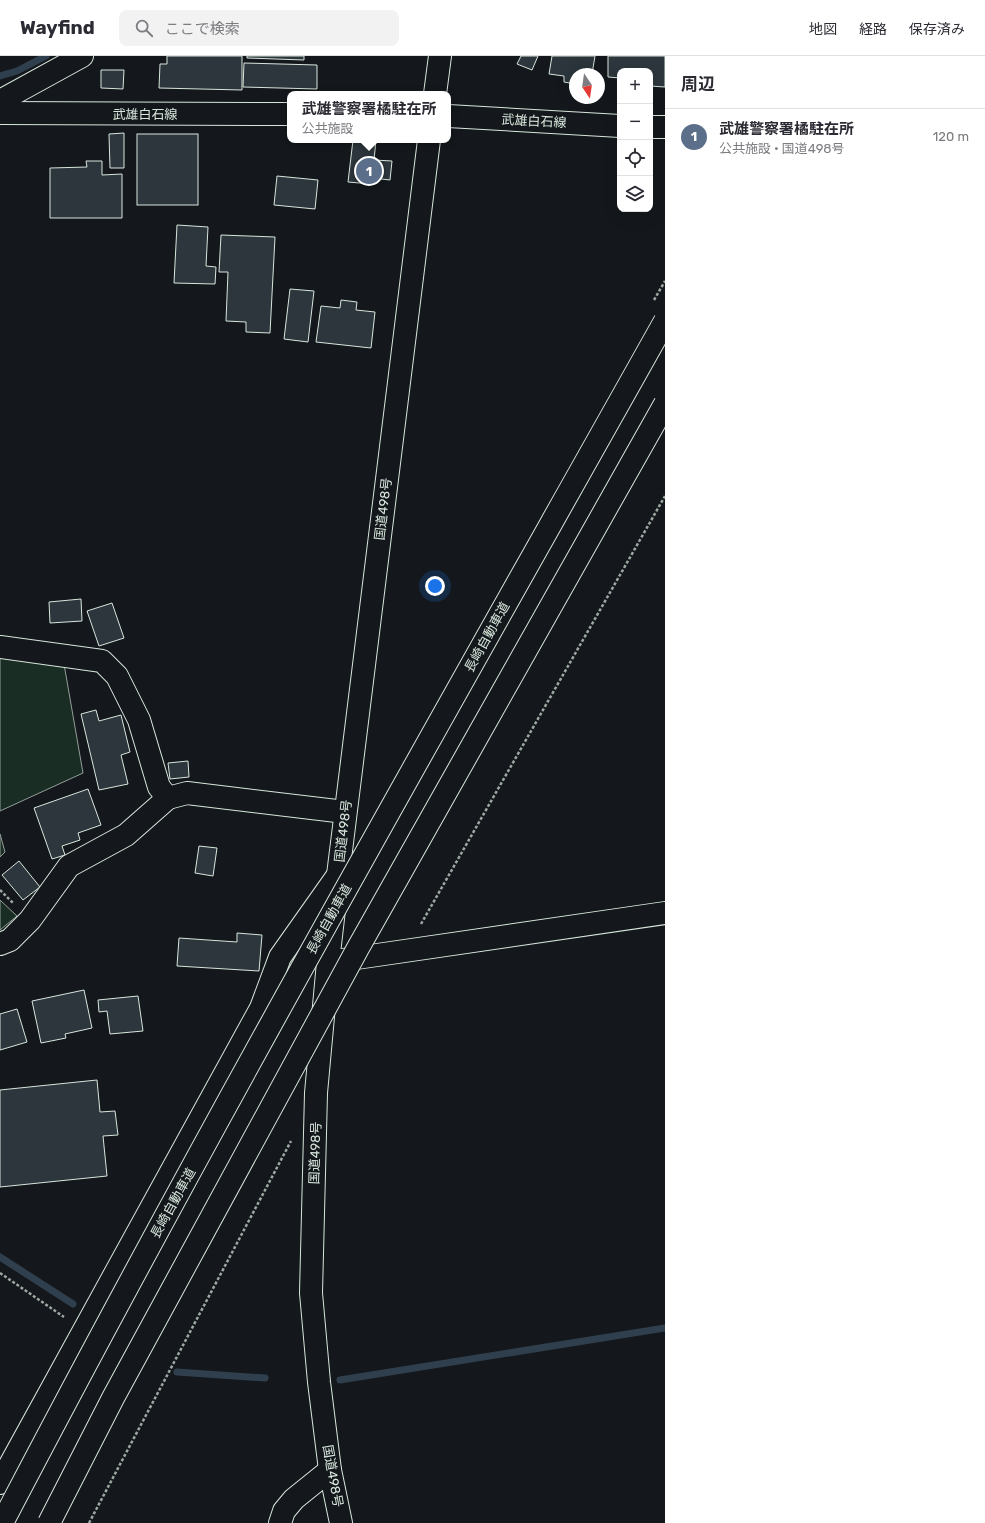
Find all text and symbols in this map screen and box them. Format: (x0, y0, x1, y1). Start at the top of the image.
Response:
search box (119, 10, 399, 46)
text: Wayfind (20, 16, 95, 39)
icon: search (133, 17, 155, 39)
text: ここで検索 (165, 20, 240, 38)
text: 地図 (809, 21, 837, 38)
text: 経路 (859, 21, 887, 38)
text: 保存済み (909, 21, 965, 38)
north arrow (569, 68, 605, 104)
map controls (617, 68, 653, 212)
button: + (617, 68, 653, 104)
text: 周辺 (681, 74, 715, 94)
popup (287, 91, 451, 143)
text: 武雄警察署橘駐在所 (301, 100, 437, 118)
button: − (617, 104, 653, 140)
street label: 武雄白石線 (112, 107, 178, 122)
street label: 武雄白石線 (501, 112, 567, 130)
text: 武雄警察署橘駐在所 (719, 120, 854, 138)
text: 公共施設 (301, 121, 354, 136)
text: 1 (691, 129, 697, 144)
text: 120 m (933, 129, 969, 144)
button: locate (617, 140, 653, 176)
text: 公共施設 · 国道498号 (719, 141, 845, 156)
pin: 1 (356, 156, 382, 186)
button: layers (617, 176, 653, 212)
street label: 国道498号 (372, 477, 394, 541)
your location (425, 576, 445, 596)
street label: 長崎自動車道 (462, 599, 512, 675)
street label: 国道498号 (332, 799, 354, 863)
street label: 長崎自動車道 (304, 881, 354, 957)
street label: 国道498号 (306, 1121, 324, 1185)
street label: 長崎自動車道 (148, 1165, 198, 1241)
street label: 国道498号 (320, 1444, 346, 1508)

